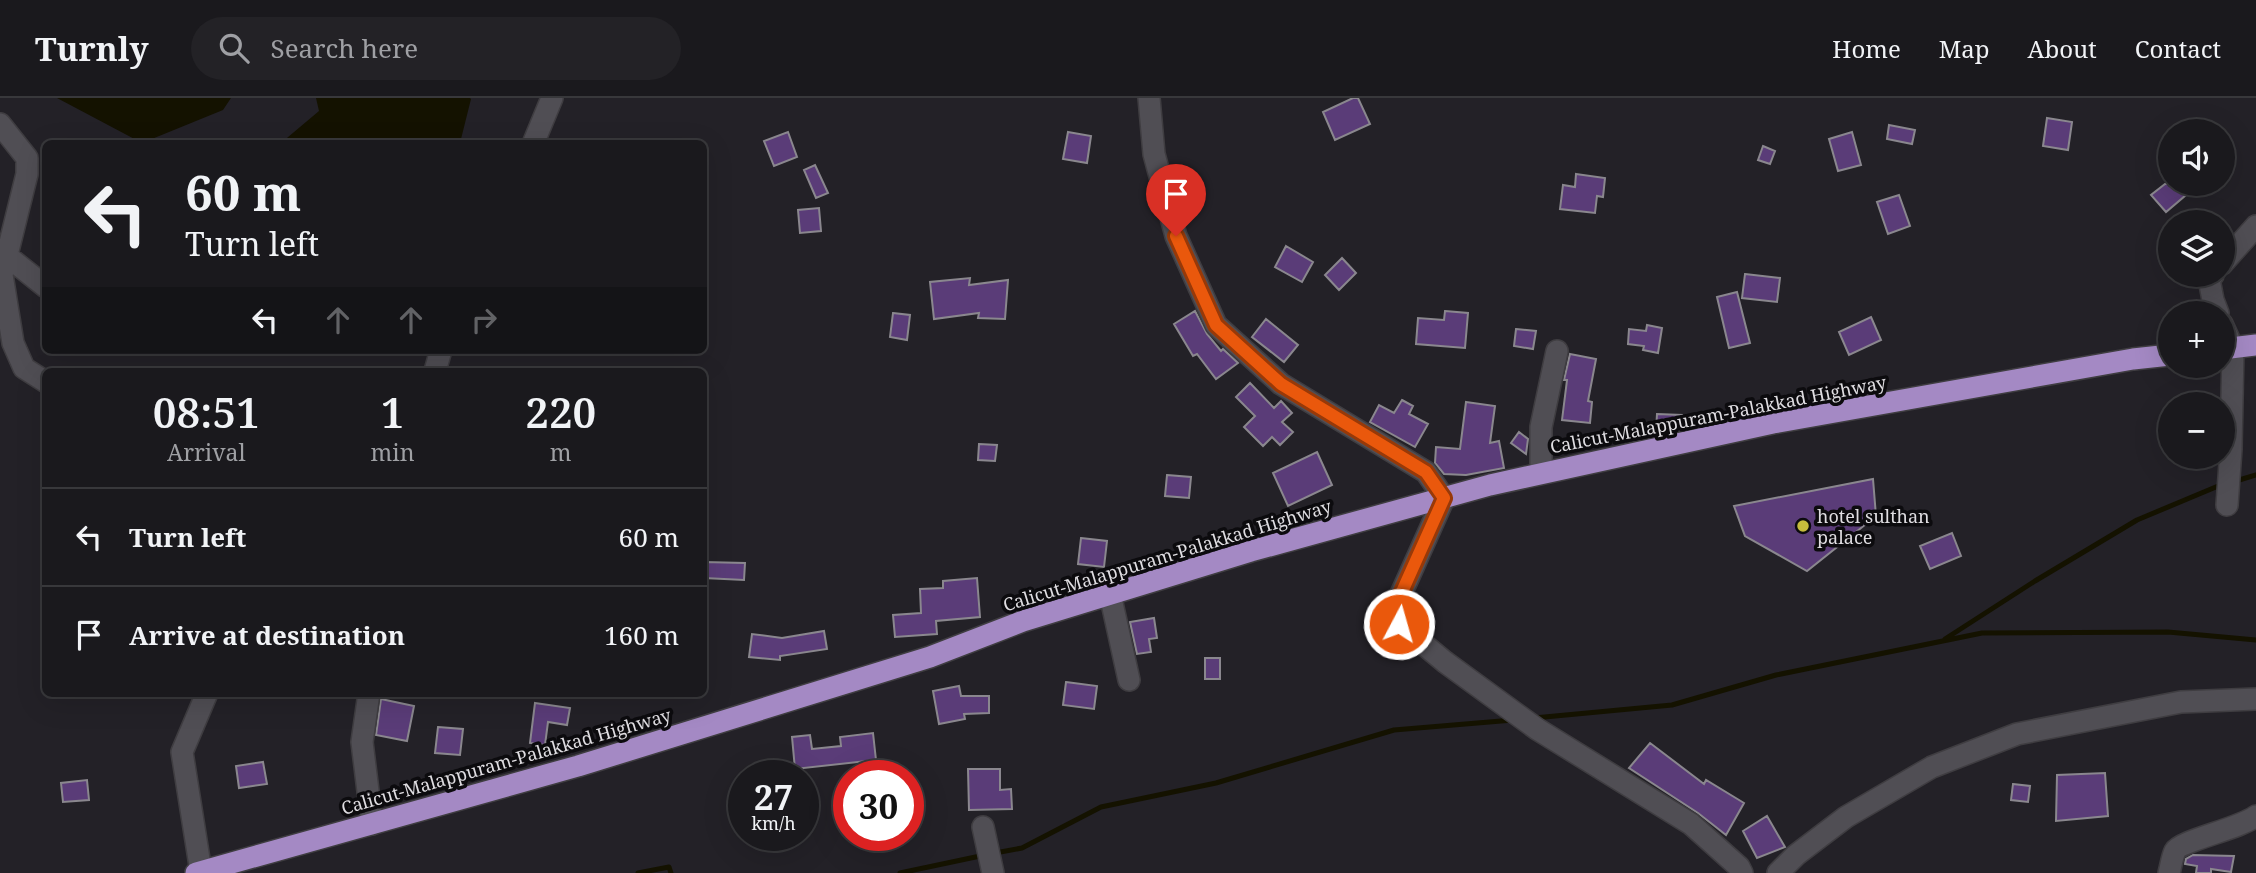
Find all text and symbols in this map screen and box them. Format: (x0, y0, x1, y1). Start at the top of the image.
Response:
search box (191, 17, 681, 80)
text: Turnly (35, 26, 149, 71)
icon: search (215, 29, 253, 67)
text: Search here (271, 30, 418, 66)
text: Home (1832, 32, 1901, 65)
text: Map (1939, 32, 1990, 65)
text: About (2028, 32, 2097, 65)
text: Contact (2135, 32, 2221, 65)
map controls (2158, 119, 2235, 469)
button: sound (2158, 119, 2235, 196)
text: 60 m (185, 159, 301, 225)
pin (1146, 164, 1206, 236)
icon: left (70, 168, 161, 259)
icon: arrive (1157, 175, 1195, 213)
button: layers (2158, 210, 2235, 287)
text: Turn left (185, 222, 319, 265)
icon: left (246, 301, 284, 339)
icon: ahead (319, 301, 357, 339)
icon: ahead (392, 301, 430, 339)
icon: right (465, 301, 503, 339)
button: + (2158, 301, 2235, 378)
street label: Calicut-Malappuram-Palakkad Highway (1548, 369, 1889, 458)
text: 08:51 (153, 383, 260, 440)
text: 1 (381, 383, 404, 440)
text: 220 (525, 383, 596, 440)
button: − (2158, 392, 2235, 469)
text: Arrival (167, 436, 246, 468)
text: min (371, 436, 415, 468)
text: m (550, 436, 572, 468)
street label: Calicut-Malappuram-Palakkad Highway (1000, 493, 1335, 616)
place label: hotel sulthan palace (1817, 504, 1930, 549)
icon: left (70, 518, 108, 556)
marker: hotel sulthan palace (1795, 518, 1811, 534)
text: Turn left (129, 519, 246, 555)
text: 60 m (619, 519, 679, 555)
position arrow (1362, 587, 1436, 661)
icon: arrive (70, 616, 108, 654)
text: Arrive at destination (129, 617, 405, 653)
text: 160 m (604, 617, 679, 653)
street label: Calicut-Malappuram-Palakkad Highway (338, 702, 675, 820)
speed limit sign: 30 (833, 760, 924, 851)
text: 27 (754, 773, 793, 820)
text: km/h (751, 811, 796, 835)

